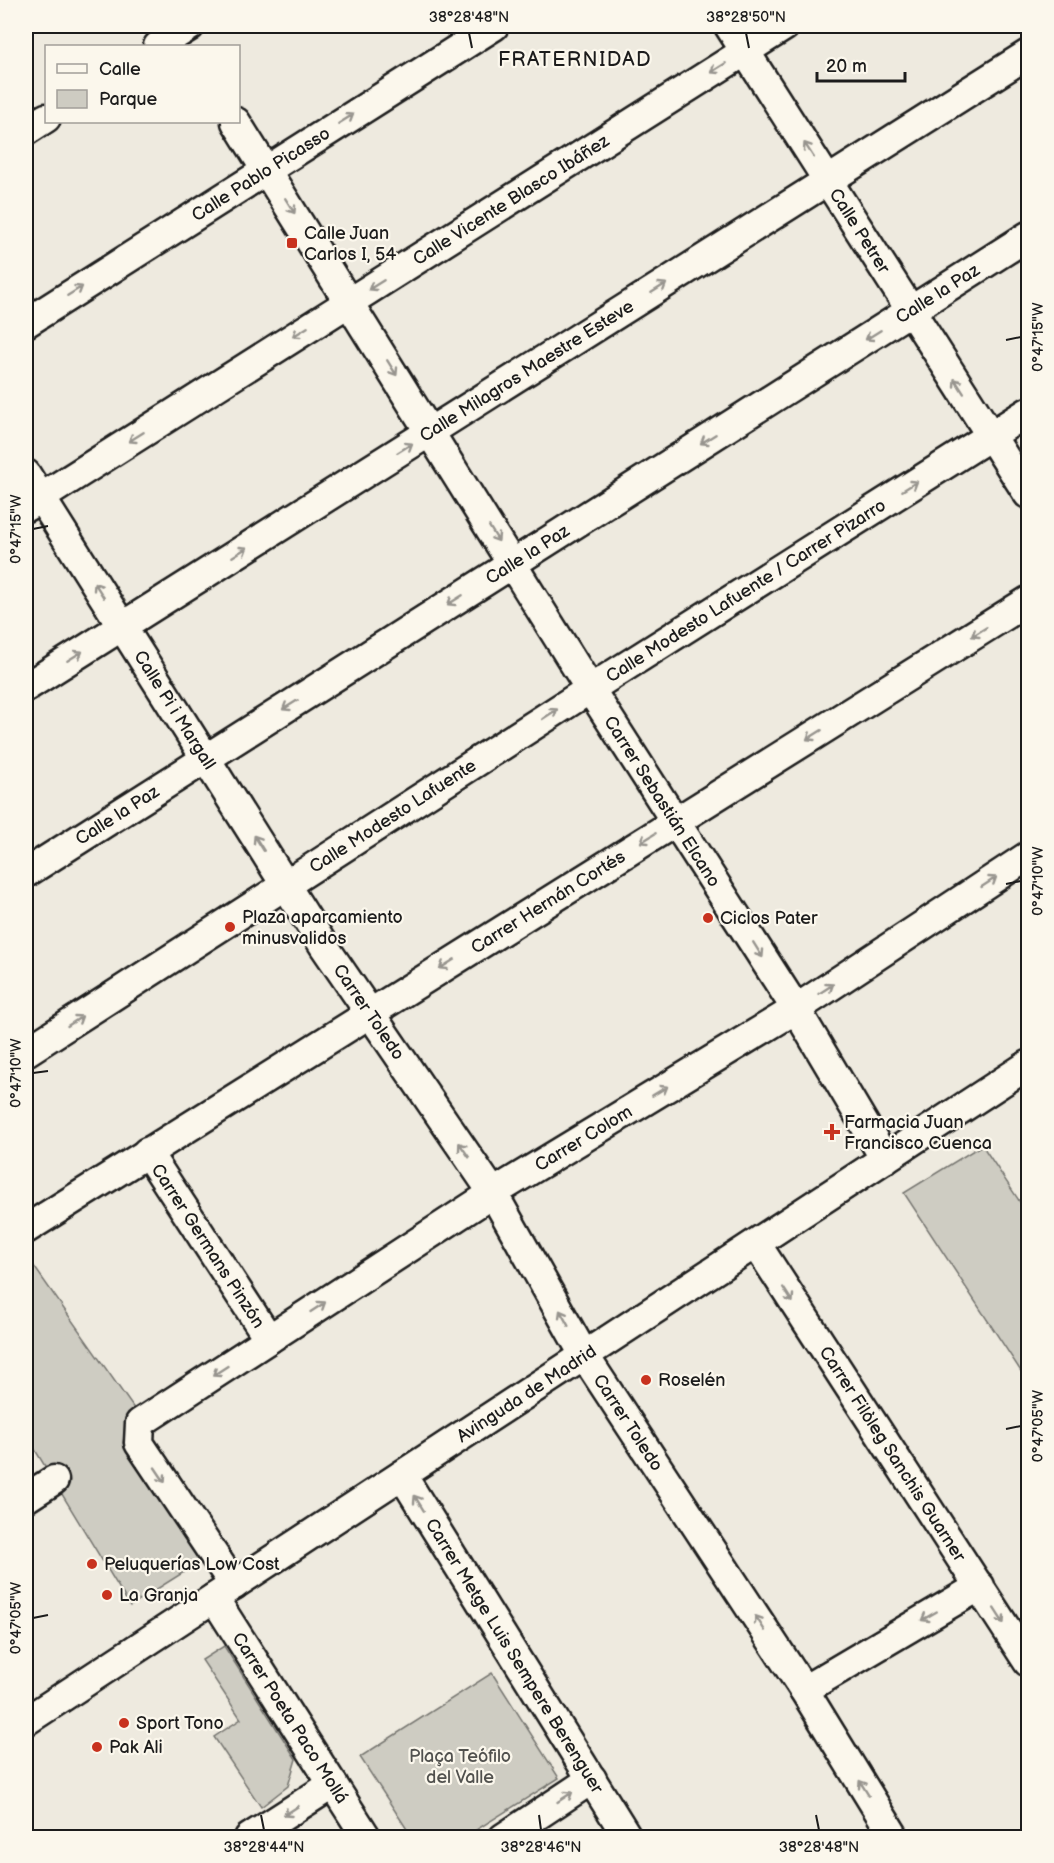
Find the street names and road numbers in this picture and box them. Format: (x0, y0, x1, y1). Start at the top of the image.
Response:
street label: Calle Pablo Picasso (188, 122, 334, 226)
street label: Calle Vicente Blasco Ibáñez (409, 130, 613, 270)
street label: Calle Petrer (825, 184, 895, 278)
street label: Calle la Paz (892, 259, 983, 328)
street label: Calle Milagros Maestre Esteve (416, 295, 638, 446)
street label: Calle Modesto Lafuente / Carrer Pizarro (602, 494, 889, 687)
street label: Calle la Paz (482, 520, 573, 589)
street label: Calle Pi i Margall (130, 647, 220, 773)
street label: Carrer Sebastián Elcano (600, 712, 725, 891)
street label: Calle Modesto Lafuente (305, 754, 480, 877)
street label: Calle la Paz (71, 781, 163, 849)
street label: Carrer Hernán Cortés (467, 846, 629, 958)
street label: Carrer Toledo (329, 960, 409, 1064)
street label: Carrer Colom (531, 1101, 636, 1176)
street label: Carrer Germans Pinzón (147, 1160, 269, 1332)
street label: Avinguda de Madrid (453, 1340, 600, 1447)
street label: Carrer Filòleg Sanchis Guarner (815, 1342, 971, 1566)
street label: Carrer Toledo (589, 1370, 668, 1475)
street label: Carrer Metge Luis Sempere Berenguer (421, 1514, 608, 1798)
street label: Carrer Poeta Paco Mollá (228, 1628, 353, 1807)

